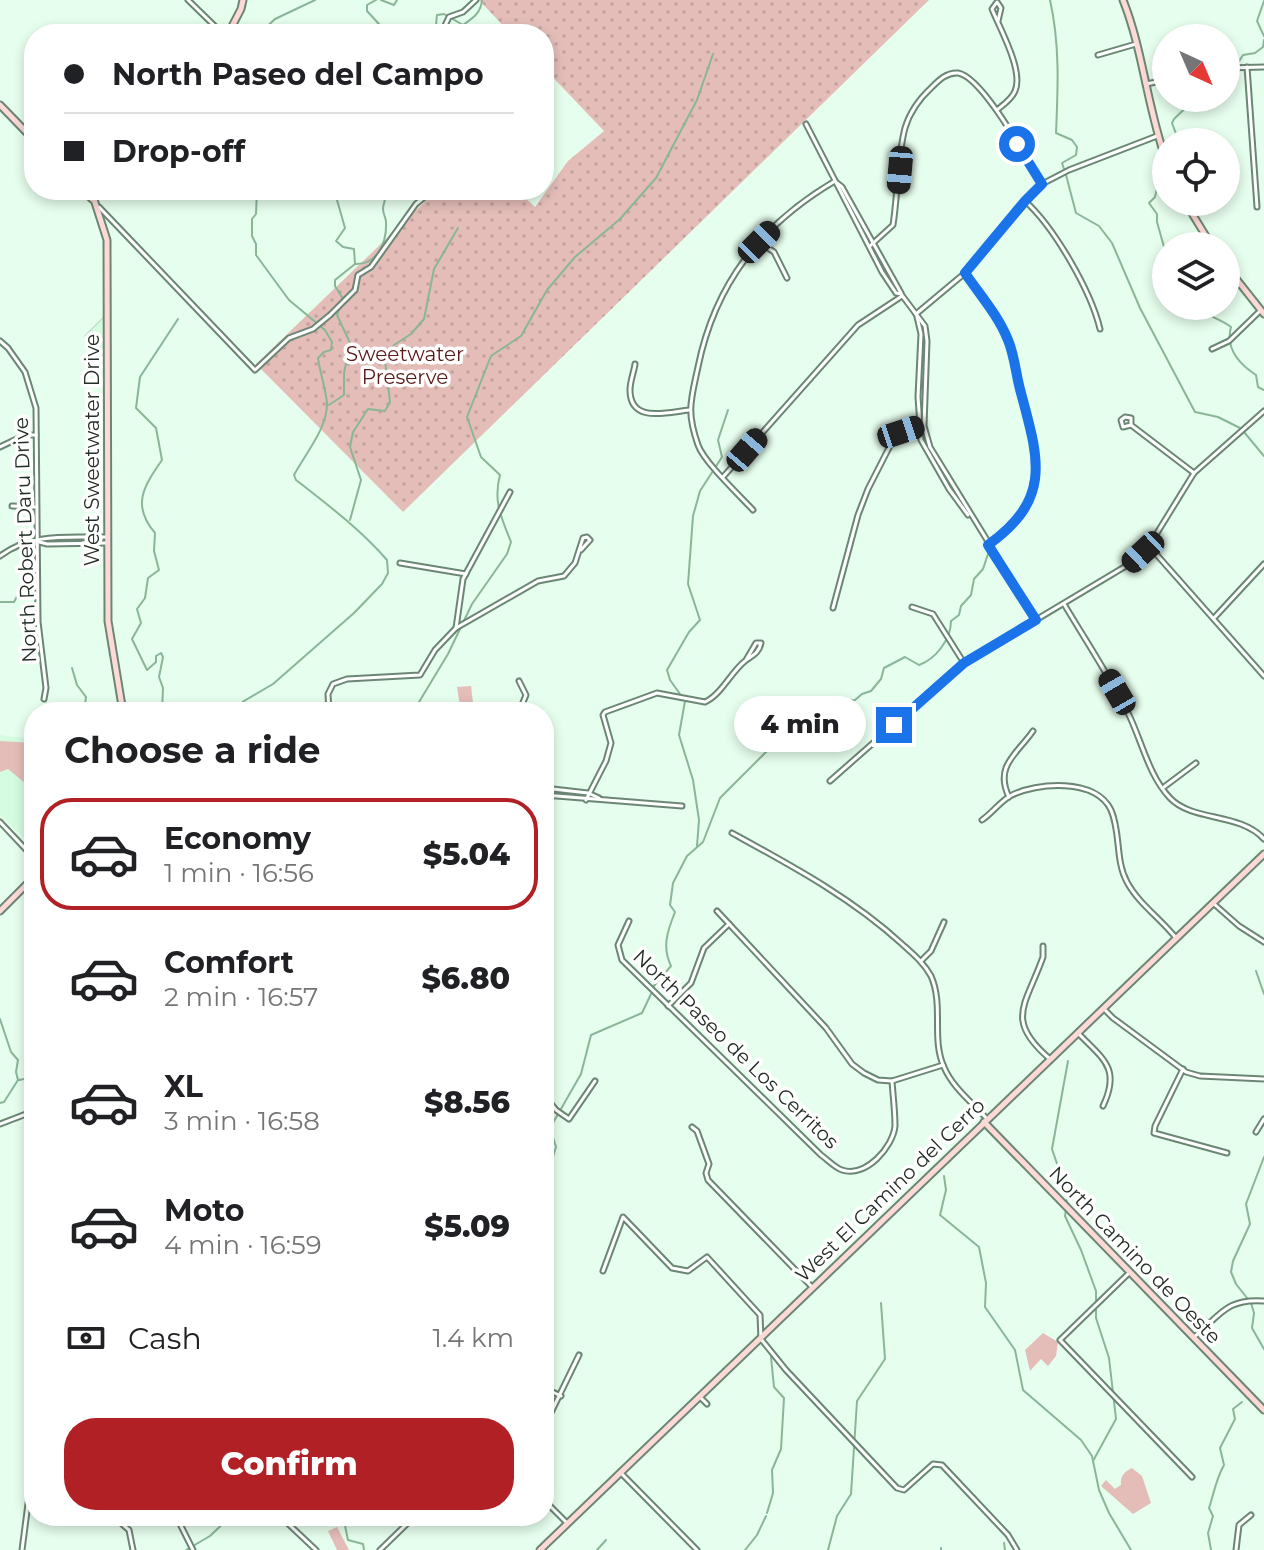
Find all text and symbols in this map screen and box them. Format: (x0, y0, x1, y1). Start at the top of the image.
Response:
north arrow (1152, 24, 1240, 112)
map controls (1152, 24, 1240, 320)
text: North Paseo del Campo (112, 56, 484, 93)
route start (999, 126, 1035, 162)
button: locate (1152, 128, 1240, 216)
text: Drop-off (112, 133, 245, 170)
car (886, 145, 914, 195)
car (734, 217, 784, 267)
button: layers (1152, 232, 1240, 320)
street label: West Sweetwater Drive (80, 334, 104, 566)
park label: Sweetwater Preserve (346, 342, 464, 389)
car (874, 413, 928, 451)
street label: North Robert Daru Drive (9, 417, 41, 663)
car (722, 424, 772, 476)
car (1117, 527, 1169, 577)
car (1095, 665, 1139, 719)
callout: 4 min (734, 697, 866, 753)
route end (876, 707, 912, 743)
text: 4 min (760, 708, 840, 740)
text: Choose a ride (64, 728, 321, 772)
icon: car (68, 818, 140, 890)
text: Economy (164, 820, 311, 857)
text: $5.04 (423, 836, 510, 873)
text: 1 min · 16:56 (164, 857, 314, 889)
icon: car (68, 942, 140, 1014)
text: Comfort (164, 944, 294, 981)
street label: North Paseo de Los Cerritos (628, 944, 844, 1154)
text: $6.80 (421, 960, 510, 997)
text: 2 min · 16:57 (164, 981, 318, 1013)
icon: car (68, 1066, 140, 1138)
text: XL (164, 1068, 203, 1105)
text: $8.56 (424, 1084, 510, 1121)
street label: West El Camino del Cerro (790, 1093, 990, 1287)
text: 3 min · 16:58 (164, 1105, 320, 1137)
street label: North Camino de Oeste (1044, 1161, 1226, 1349)
icon: car (68, 1190, 140, 1262)
text: Moto (164, 1192, 245, 1229)
text: $5.09 (424, 1208, 510, 1245)
text: 4 min · 16:59 (164, 1229, 322, 1261)
icon: cash (64, 1316, 108, 1360)
text: Cash (128, 1320, 202, 1357)
text: 1.4 km (432, 1322, 514, 1354)
button: Confirm (64, 1418, 514, 1510)

